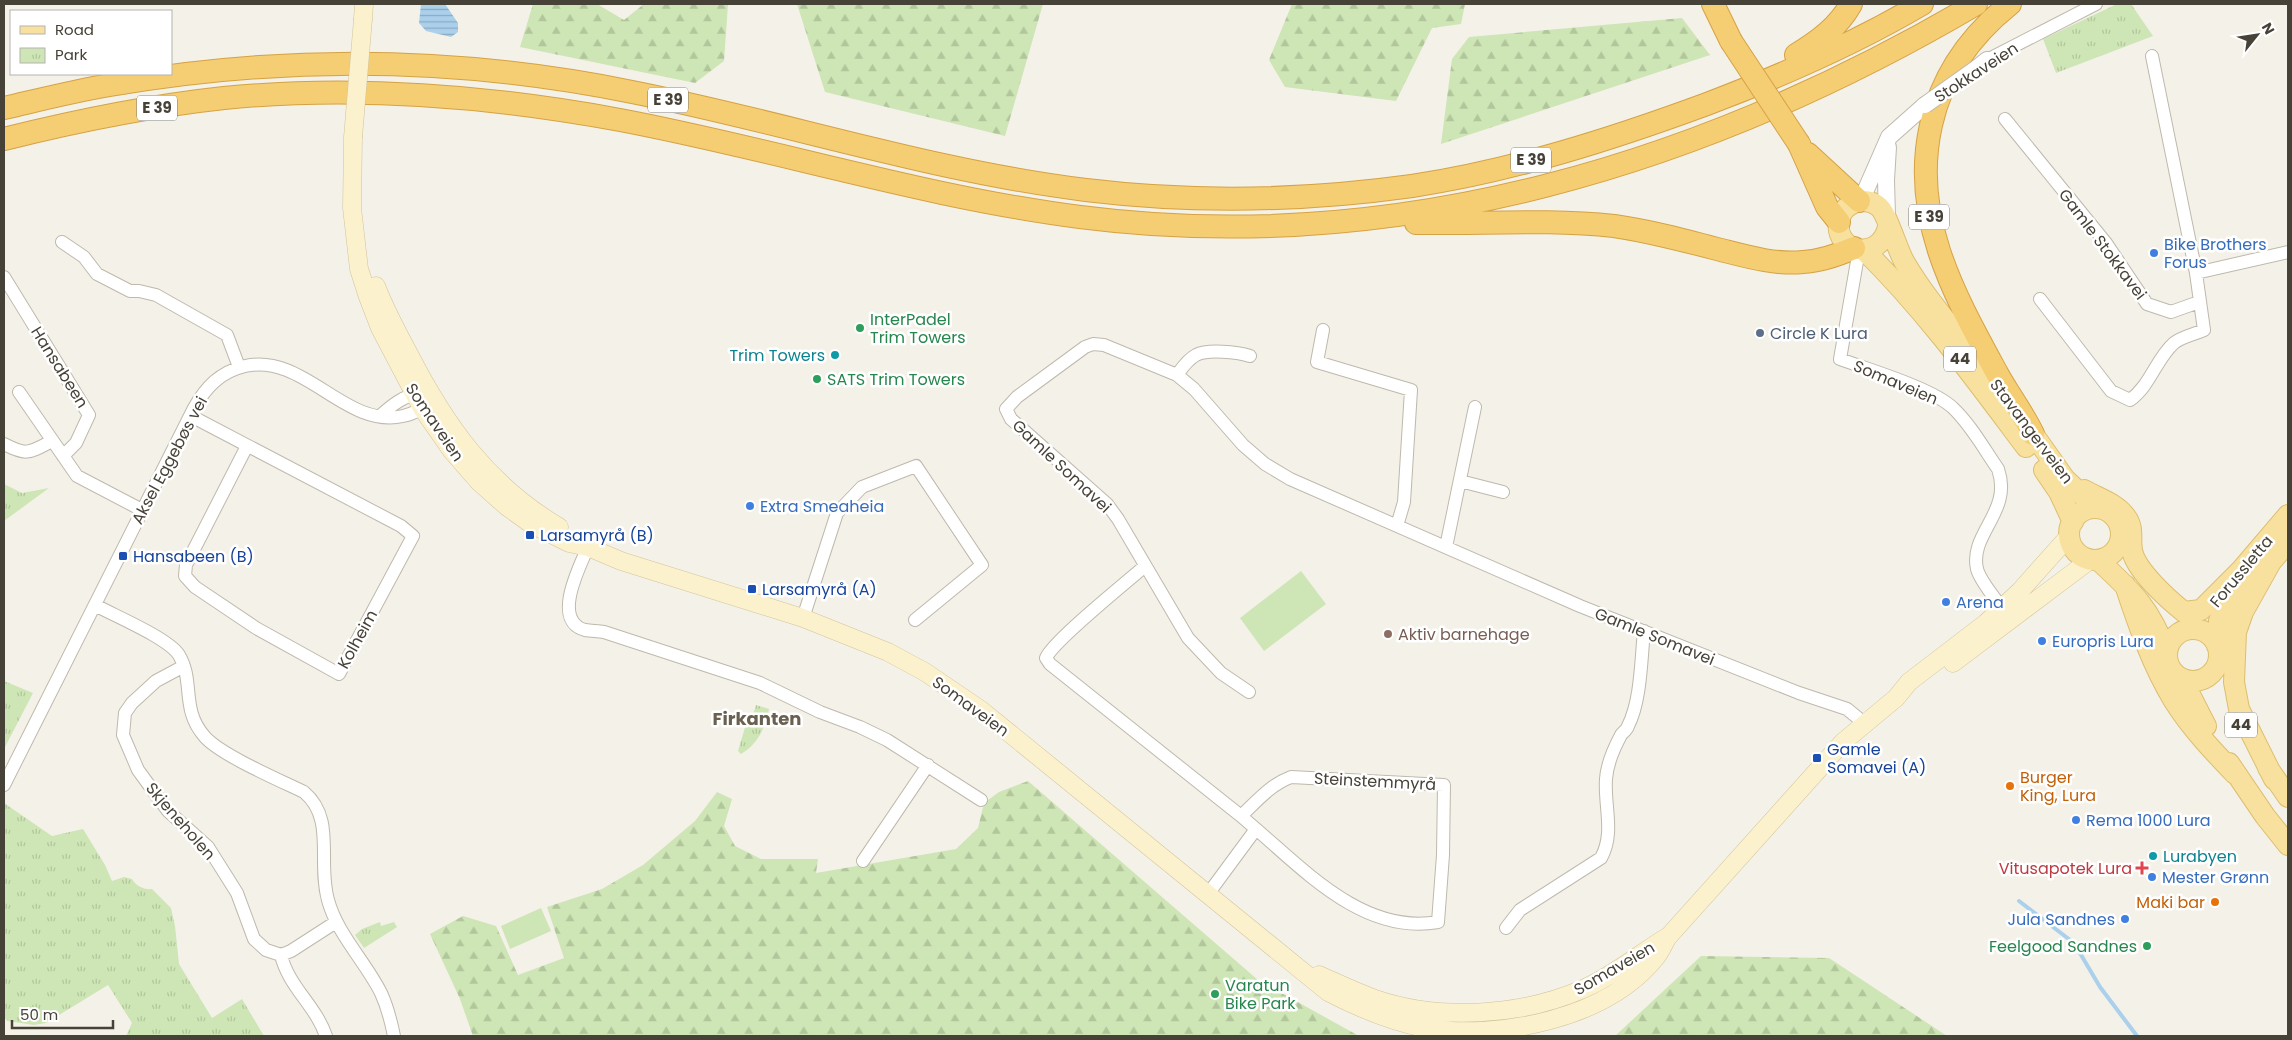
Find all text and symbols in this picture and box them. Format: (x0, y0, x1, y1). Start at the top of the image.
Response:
legend (10, 10, 172, 75)
north arrow (2232, 10, 2282, 60)
text: Road (55, 19, 94, 40)
text: N (2257, 19, 2280, 38)
street label: Stokkaveien (1930, 37, 2023, 108)
text: Park (55, 44, 87, 65)
road number: E 39 (648, 88, 688, 112)
road number: E 39 (137, 96, 177, 120)
road number: E 39 (1511, 148, 1551, 172)
street label: Gamle Stokkavei (2053, 184, 2152, 305)
road number: E 39 (1909, 204, 1949, 230)
place label: Bike Brothers Forus (2164, 233, 2267, 274)
marker: Bike Brothers Forus (2148, 247, 2160, 259)
place label: InterPadel Trim Towers (870, 308, 966, 349)
street label: Hansabeen (25, 322, 94, 412)
marker: InterPadel Trim Towers (854, 322, 866, 334)
place label: Circle K Lura (1770, 322, 1868, 345)
marker: Circle K Lura (1754, 327, 1766, 339)
place label: Trim Towers (729, 344, 825, 367)
road number: 44 (1944, 346, 1976, 372)
marker: Trim Towers (829, 349, 841, 361)
street label: Somaveien (1850, 354, 1942, 411)
place label: SATS Trim Towers (827, 368, 965, 391)
marker: SATS Trim Towers (811, 373, 823, 385)
street label: Stavangerveien (1985, 374, 2079, 488)
street label: Somaveien (400, 379, 469, 466)
street label: Aksel Eggebøs vei (126, 392, 213, 528)
street label: Gamle Somavei (1007, 414, 1116, 518)
place label: Extra Smeaheia (760, 495, 884, 518)
marker: Extra Smeaheia (744, 500, 756, 512)
place label: Larsamyrå (B) (540, 524, 654, 547)
marker: Larsamyrå (B) (524, 529, 536, 541)
street label: Forussletta (2204, 530, 2278, 612)
place label: Hansabeen (B) (133, 545, 254, 568)
marker: Hansabeen (B) (117, 550, 129, 562)
place label: Larsamyrå (A) (762, 578, 877, 601)
marker: Larsamyrå (A) (746, 583, 758, 595)
place label: Arena (1956, 591, 2004, 614)
marker: Arena (1940, 596, 1952, 608)
street label: Gamle Somavei (1591, 602, 1718, 671)
street label: Kolheim (332, 606, 383, 673)
place label: Aktiv barnehage (1398, 623, 1530, 646)
marker: Aktiv barnehage (1382, 628, 1394, 640)
place label: Europris Lura (2052, 630, 2154, 653)
marker: Europris Lura (2036, 635, 2048, 647)
street label: Somaveien (928, 671, 1014, 742)
district label: Firkanten (713, 706, 801, 731)
road number: 44 (2225, 712, 2257, 738)
place label: Gamle Somavei (A) (1827, 738, 1926, 779)
marker: Gamle Somavei (A) (1811, 752, 1823, 764)
place label: Burger King, Lura (2020, 766, 2096, 807)
street label: Steinstemmyrå (1313, 767, 1437, 796)
street label: Skjeneholen (140, 777, 221, 865)
marker: Burger King, Lura (2004, 780, 2016, 792)
place label: Rema 1000 Lura (2086, 809, 2211, 832)
marker: Rema 1000 Lura (2070, 814, 2082, 826)
place label: Lurabyen (2163, 845, 2237, 868)
marker: Lurabyen (2147, 850, 2159, 862)
place label: Vitusapotek Lura (1999, 857, 2132, 880)
marker: Vitusapotek Lura (2136, 862, 2148, 874)
place label: Mester Grønn (2162, 866, 2269, 889)
marker: Mester Grønn (2146, 871, 2158, 883)
place label: Maki bar (2136, 891, 2205, 914)
marker: Maki bar (2209, 896, 2221, 908)
place label: Jula Sandnes (2007, 908, 2115, 931)
marker: Jula Sandnes (2119, 913, 2131, 925)
place label: Feelgood Sandnes (1989, 935, 2137, 958)
street label: Somaveien (1570, 936, 1659, 1001)
marker: Feelgood Sandnes (2141, 940, 2153, 952)
place label: Varatun Bike Park (1225, 974, 1296, 1015)
marker: Varatun Bike Park (1209, 988, 1221, 1000)
scale bar (12, 998, 114, 1030)
text: 50 m (20, 1004, 58, 1025)

